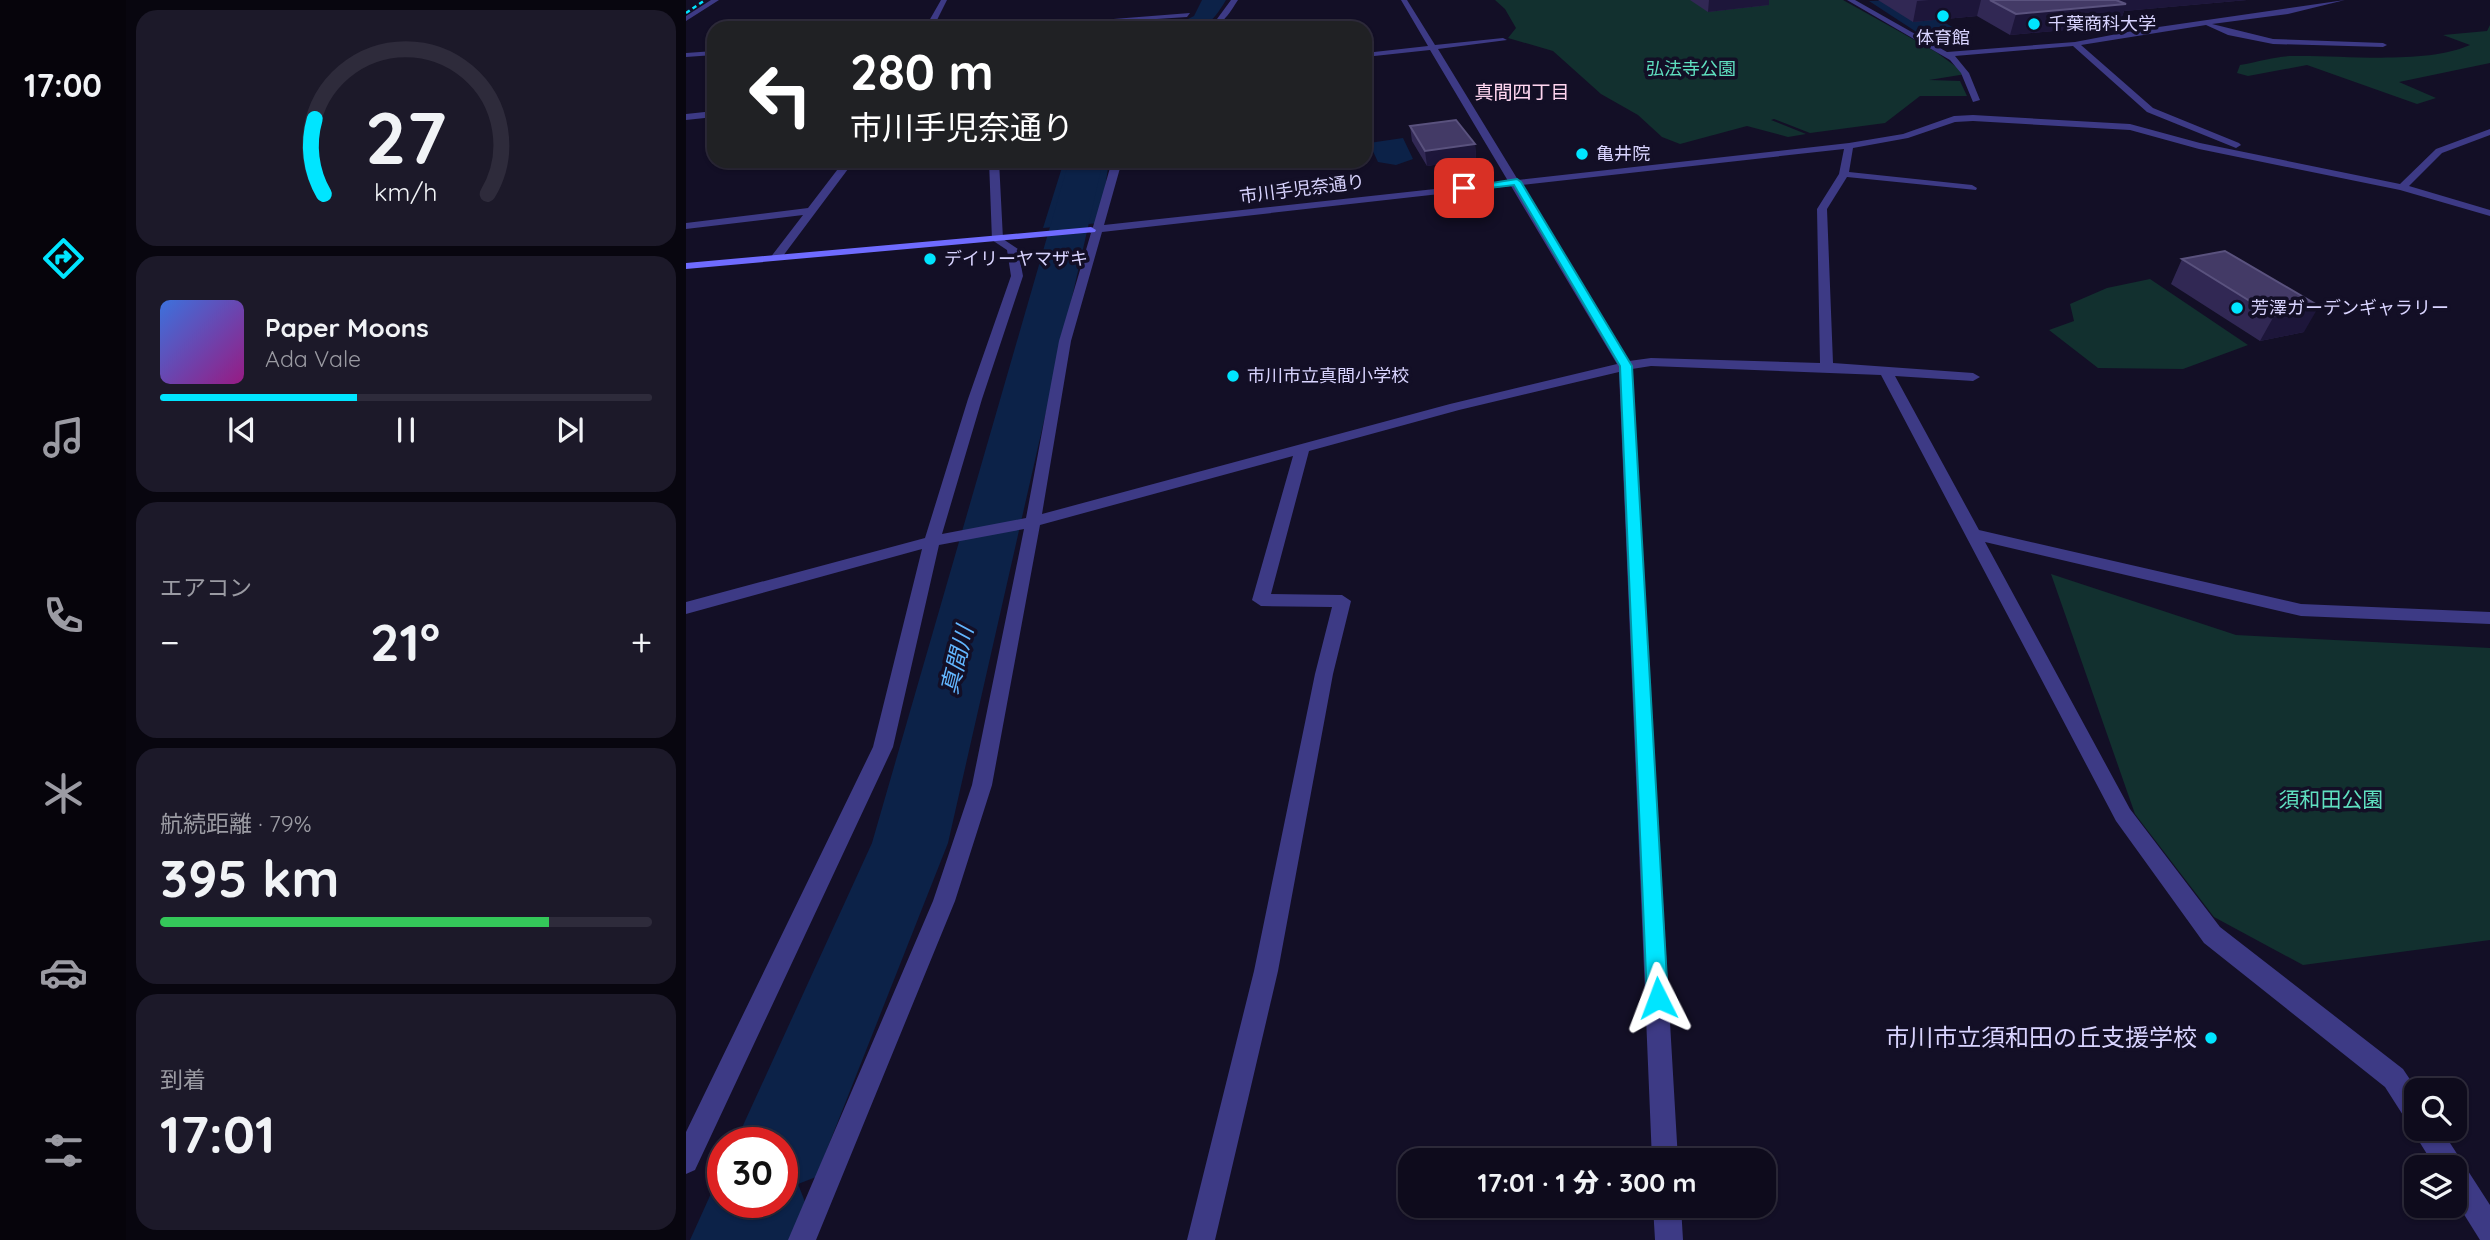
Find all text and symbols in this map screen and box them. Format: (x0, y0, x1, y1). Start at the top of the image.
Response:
marker: 体育館 (1935, 8, 1951, 24)
place label: 千葉商科大学 (2048, 12, 2156, 35)
marker: 千葉商科大学 (2026, 16, 2042, 32)
place label: 体育館 (1916, 26, 1970, 49)
text: 280 m (850, 41, 994, 102)
icon: left (735, 49, 826, 140)
park label: 弘法寺公園 (1646, 57, 1736, 80)
text: 17:00 (24, 65, 102, 105)
district label: 真間四丁目 (1474, 80, 1570, 104)
text: 27 (365, 91, 447, 182)
text: 市川手児奈通り (850, 107, 1074, 147)
place label: 亀井院 (1596, 142, 1650, 165)
marker: 亀井院 (1574, 146, 1590, 162)
pin (1434, 158, 1494, 218)
street label: 市川手児奈通り (1238, 169, 1366, 208)
icon: arrive (1445, 169, 1483, 207)
text: km/h (374, 176, 438, 207)
icon: directions (39, 234, 88, 283)
place label: デイリーヤマザキ (944, 247, 1088, 270)
marker: デイリーヤマザキ (922, 251, 938, 267)
place label: 芳澤ガーデンギャラリー (2251, 296, 2449, 319)
marker: 芳澤ガーデンギャラリー (2229, 300, 2245, 316)
text: Paper Moons (265, 311, 429, 344)
text: Ada Vale (265, 344, 361, 373)
place label: 市川市立真間小学校 (1247, 364, 1409, 387)
marker: 市川市立真間小学校 (1225, 368, 1241, 384)
icon: previous (223, 411, 261, 449)
icon: pause (387, 411, 425, 449)
icon: next (551, 411, 589, 449)
icon: music (39, 413, 88, 462)
text: エアコン (160, 573, 252, 602)
icon: phone (39, 591, 88, 640)
text: 21° (370, 609, 440, 674)
text: − (160, 618, 180, 666)
text: + (631, 618, 652, 666)
water label: 真間川 (934, 620, 980, 697)
icon: climate (39, 769, 88, 818)
park label: 須和田公園 (2279, 786, 2384, 812)
text: 航続距離 · 79% (160, 809, 312, 838)
text: 395 km (160, 845, 340, 910)
icon: car (39, 948, 88, 997)
position arrow (1621, 961, 1695, 1035)
place label: 市川市立須和田の丘支援学校 (1885, 1022, 2197, 1052)
marker: 市川市立須和田の丘支援学校 (2203, 1030, 2219, 1046)
text: 到着 (160, 1065, 206, 1094)
map controls (2404, 1078, 2467, 1218)
button: search (2404, 1078, 2467, 1141)
text: 17:01 (160, 1101, 275, 1166)
icon: filters (39, 1126, 88, 1175)
speed limit sign: 30 (707, 1127, 798, 1218)
button: layers (2404, 1155, 2467, 1218)
text: 17:01 · 1 分 · 300 m (1478, 1166, 1696, 1199)

